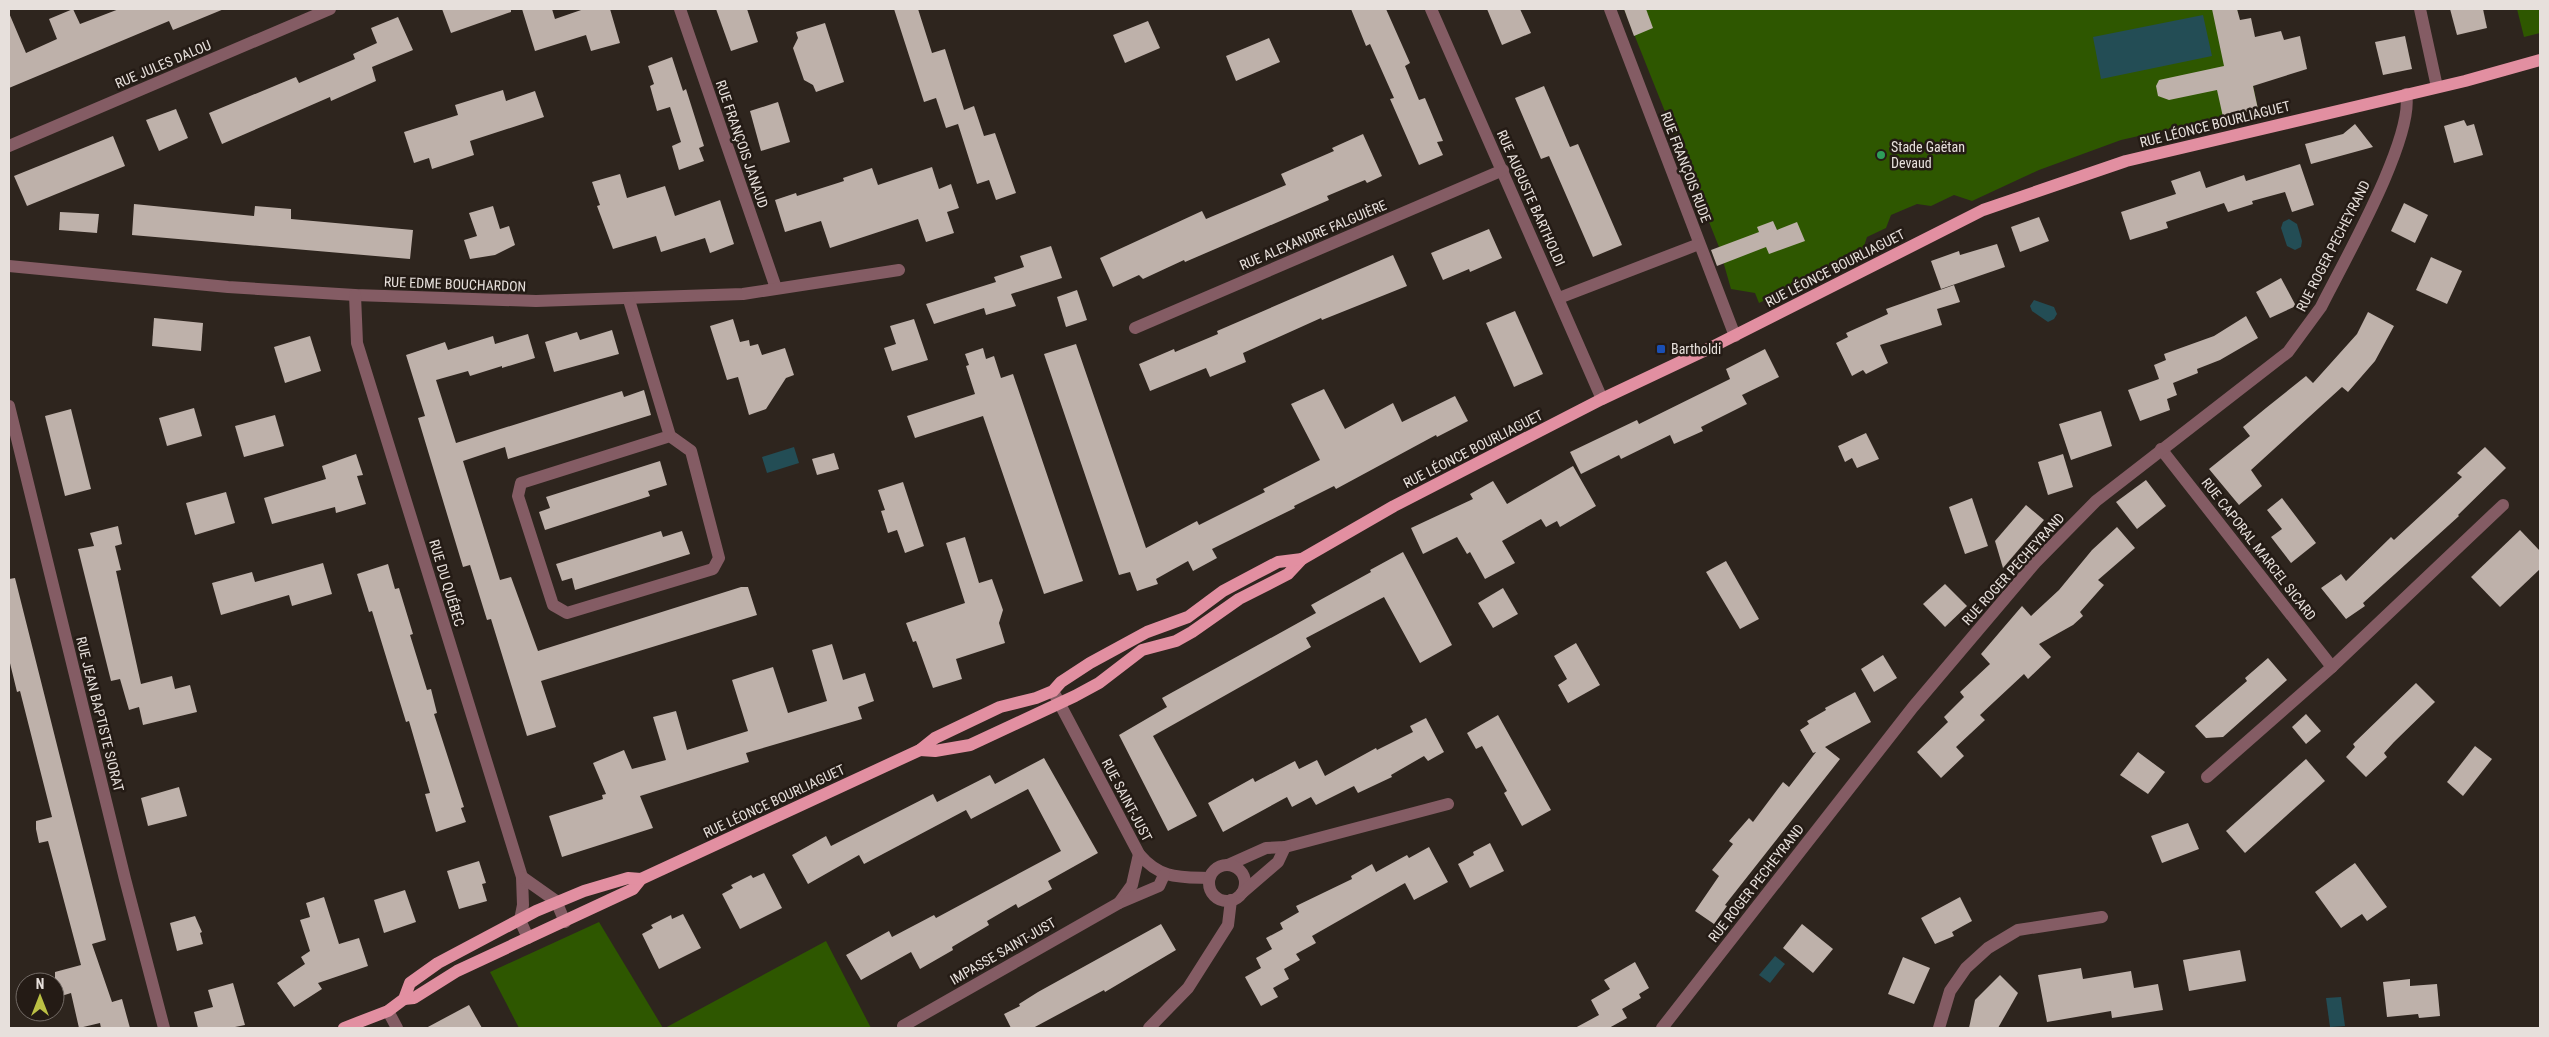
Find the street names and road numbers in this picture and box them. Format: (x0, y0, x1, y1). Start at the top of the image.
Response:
street label: RUE JULES DALOU (113, 37, 213, 91)
street label: RUE FRANÇOIS JANAUD (713, 78, 771, 210)
street label: RUE LÉONCE BOURLIAGUET (2138, 97, 2292, 150)
street label: RUE FRANÇOIS RUDE (1658, 110, 1714, 224)
street label: RUE AUGUSTE BARTHOLDI (1494, 127, 1568, 269)
street label: RUE ROGER PECHEYRAND (2293, 178, 2373, 314)
street label: RUE ALEXANDRE FALGUIÈRE (1237, 196, 1389, 273)
street label: RUE LÉONCE BOURLIAGUET (1762, 225, 1907, 310)
street label: RUE EDME BOUCHARDON (384, 274, 526, 294)
street label: RUE LÉONCE BOURLIAGUET (1400, 406, 1545, 491)
street label: RUE CAPORAL MARCEL SICARD (2198, 475, 2320, 623)
street label: RUE ROGER PECHEYRAND (1959, 510, 2067, 628)
street label: RUE DU QUÉBEC (426, 537, 469, 629)
street label: RUE JEAN BAPTISTE SIORAT (73, 635, 127, 793)
street label: RUE SAINT-JUST (1099, 756, 1155, 844)
street label: RUE LÉONCE BOURLIAGUET (700, 760, 847, 841)
street label: RUE ROGER PECHEYRAND (1705, 821, 1807, 945)
street label: IMPASSE SAINT-JUST (947, 914, 1059, 988)

